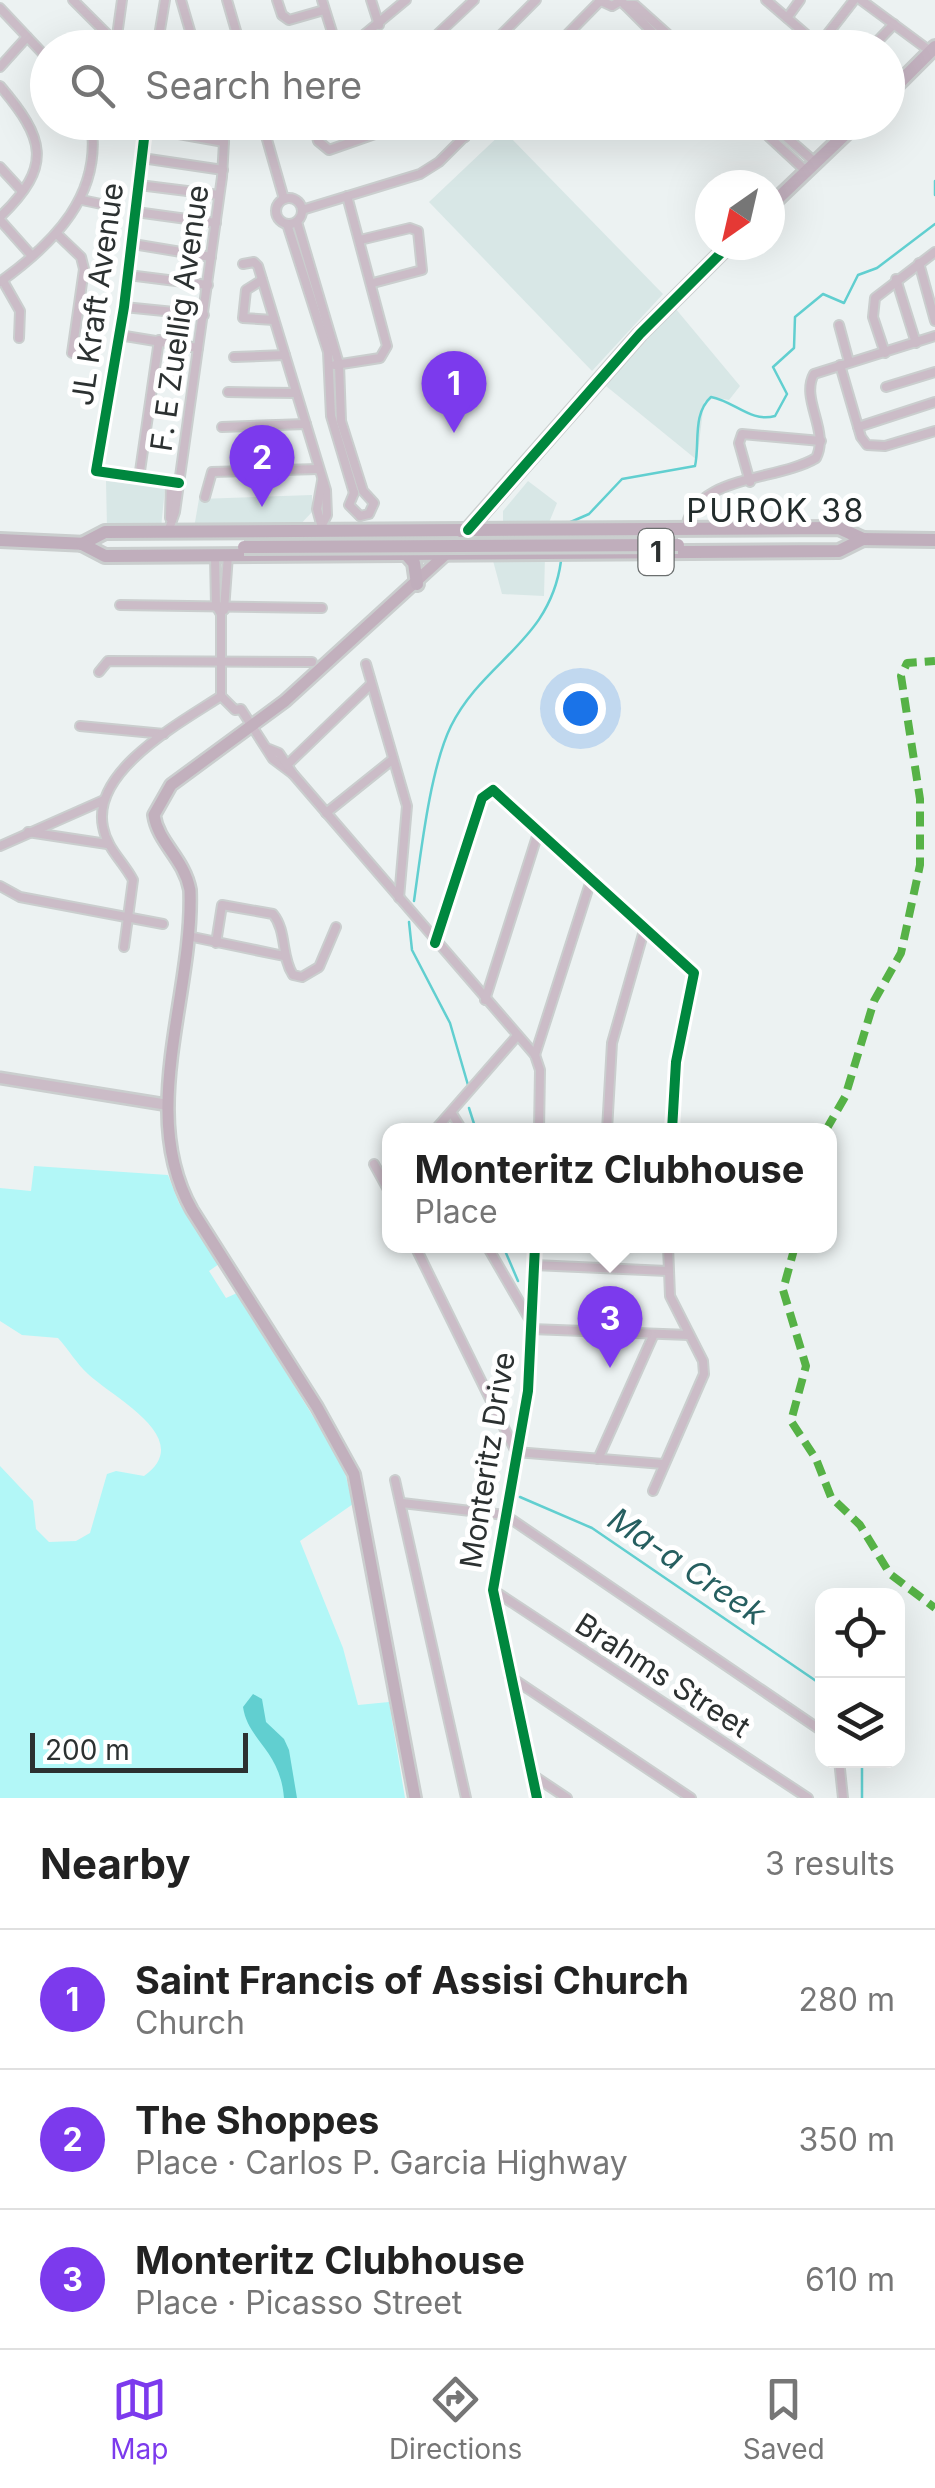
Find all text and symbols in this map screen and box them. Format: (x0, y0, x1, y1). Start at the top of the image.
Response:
search box (30, 30, 905, 140)
icon: search (65, 58, 120, 113)
text: Search here (145, 62, 362, 108)
north arrow (695, 170, 785, 260)
street label: JL Kraft Avenue (64, 180, 130, 408)
street label: F. E Zuellig Avenue (143, 183, 215, 453)
pin: 1 (422, 350, 486, 433)
pin: 2 (230, 424, 294, 507)
district label: PUROK 38 (686, 491, 866, 530)
road number: 1 (638, 529, 674, 575)
your location (555, 683, 606, 734)
popup (382, 1123, 837, 1253)
text: Monteritz Clubhouse (415, 1146, 804, 1192)
text: Place (415, 1192, 498, 1231)
pin: 3 (578, 1286, 642, 1368)
street label: Monteritz Drive (452, 1349, 522, 1571)
water label: Ma-a Creek (601, 1499, 774, 1634)
map controls (815, 1588, 905, 1768)
button: locate (815, 1588, 905, 1678)
street label: Brahms Street (569, 1605, 757, 1745)
button: layers (815, 1678, 905, 1768)
scale bar (30, 1728, 248, 1772)
text: 200 m (45, 1733, 130, 1767)
text: Nearby (40, 1838, 191, 1889)
text: 3 results (765, 1844, 895, 1883)
text: Saint Francis of Assisi Church (135, 1957, 689, 2003)
text: 1 (66, 1980, 79, 2019)
text: 280 m (798, 1980, 895, 2019)
text: Church (135, 2003, 245, 2042)
text: The Shoppes (135, 2097, 379, 2143)
text: 2 (62, 2120, 83, 2159)
text: 350 m (799, 2120, 895, 2159)
text: Place · Carlos P. Garcia Highway (135, 2143, 628, 2182)
text: Monteritz Clubhouse (135, 2237, 525, 2283)
text: 3 (62, 2260, 83, 2299)
text: 610 m (805, 2260, 895, 2299)
text: Place · Picasso Street (135, 2283, 462, 2322)
tab: Map (110, 2372, 168, 2466)
tab: Directions (389, 2372, 522, 2466)
tab: Saved (743, 2372, 825, 2466)

